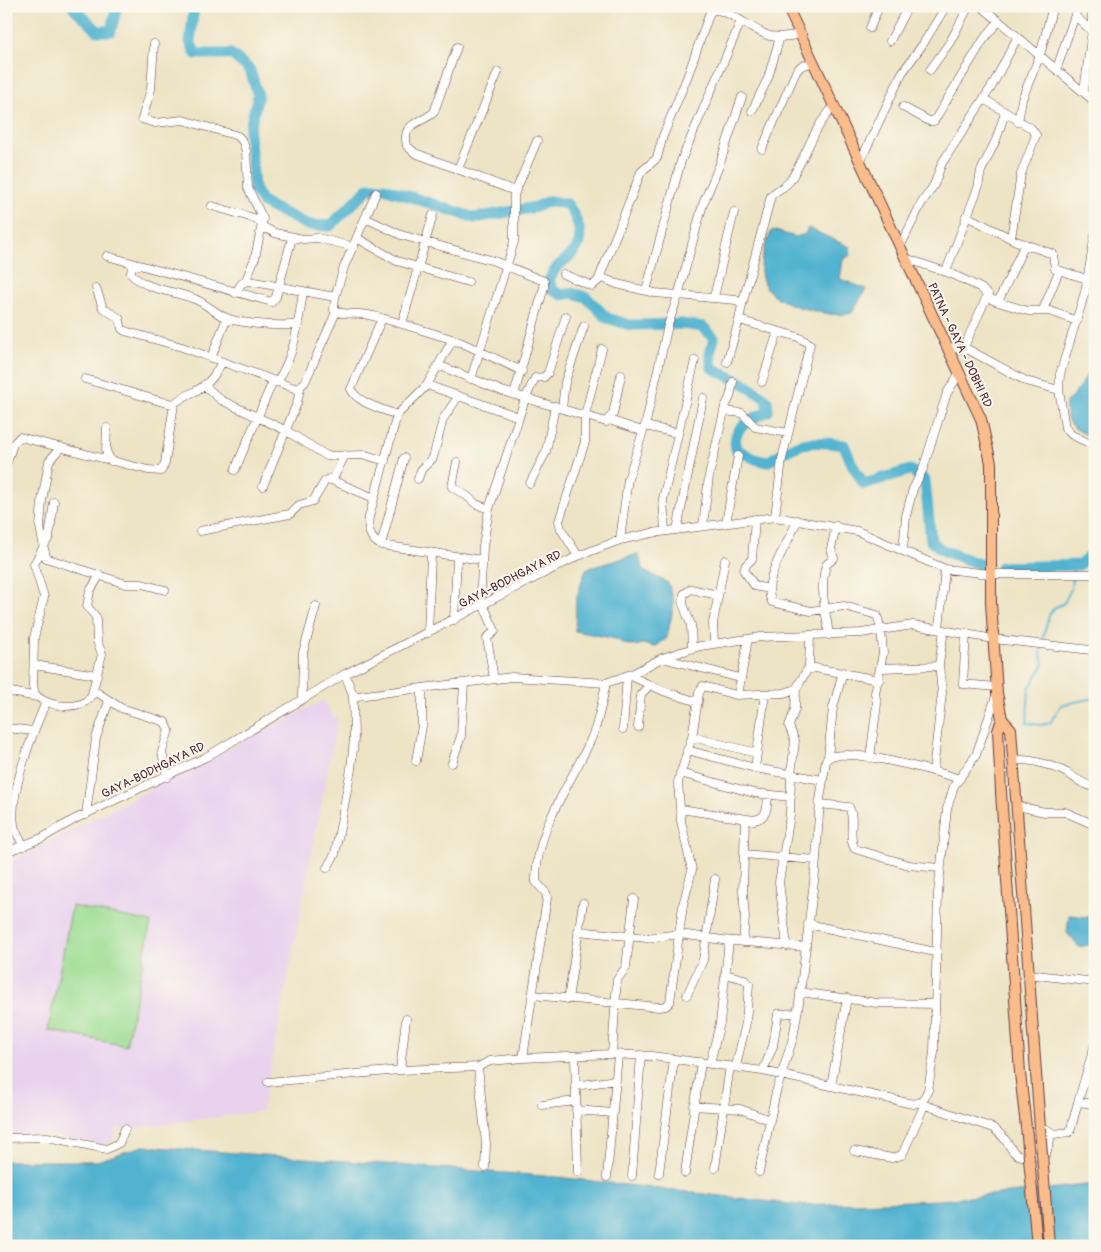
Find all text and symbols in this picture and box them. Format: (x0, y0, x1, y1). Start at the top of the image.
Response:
street label: PATNA - GAYA - DOBHI RD (924, 280, 995, 410)
street label: GAYA-BODHGAYA RD (457, 547, 564, 612)
street label: GAYA-BODHGAYA RD (99, 739, 208, 802)

